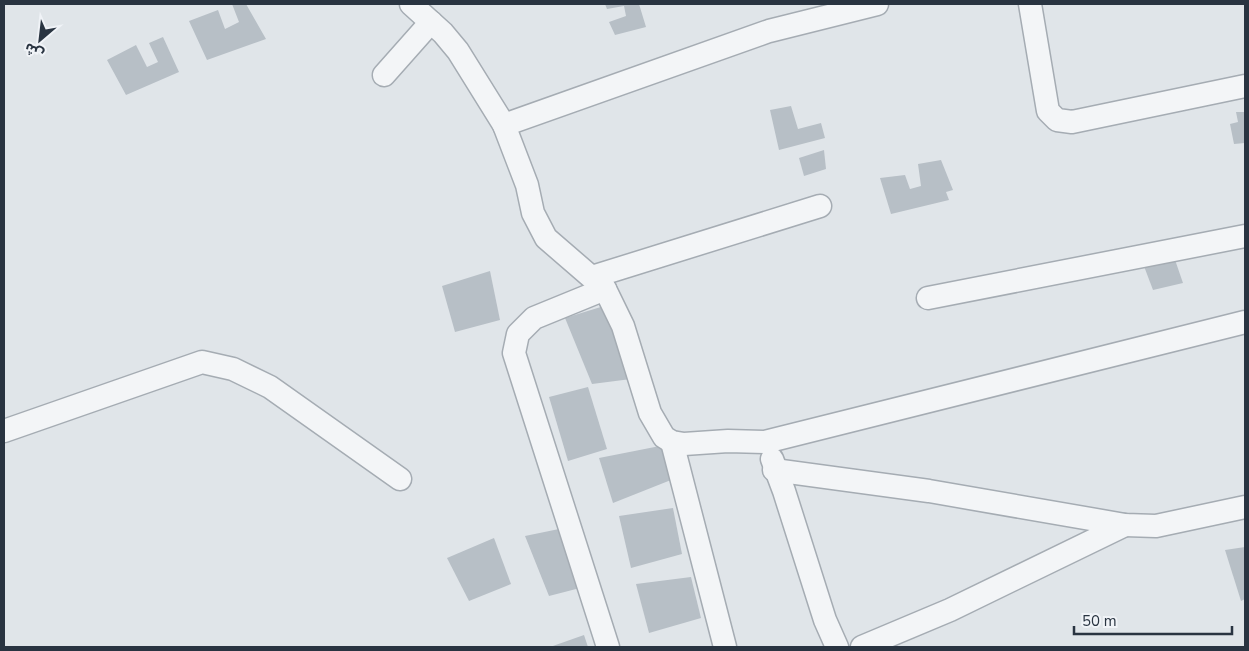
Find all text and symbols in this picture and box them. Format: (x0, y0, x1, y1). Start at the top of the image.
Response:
north arrow (15, 15, 65, 65)
text: ش (21, 38, 47, 64)
scale bar (1074, 604, 1232, 636)
text: 50 m (1082, 611, 1117, 631)

